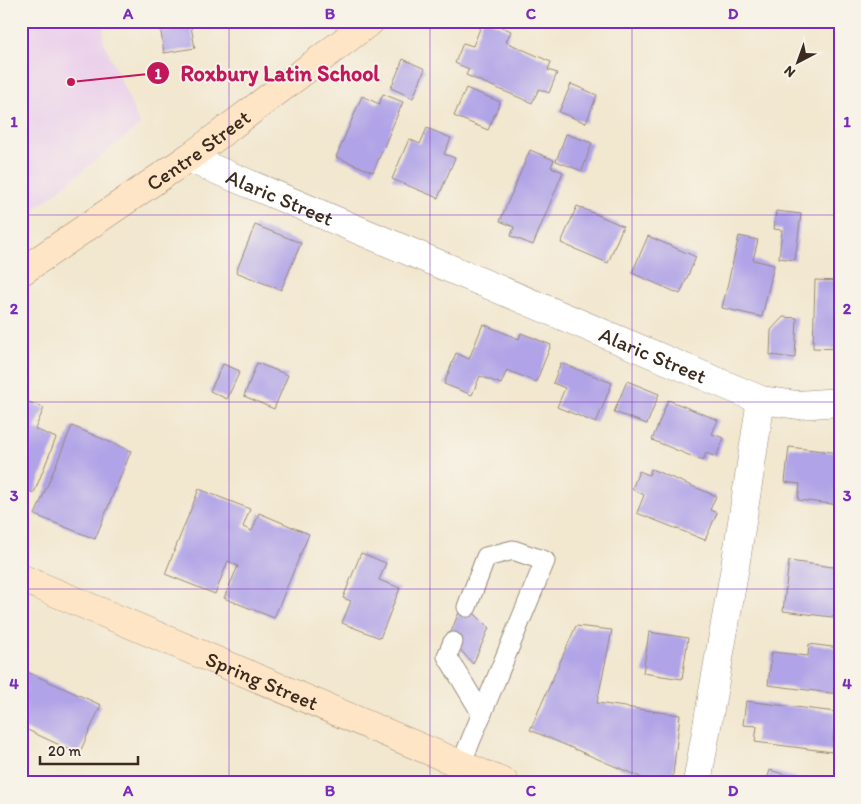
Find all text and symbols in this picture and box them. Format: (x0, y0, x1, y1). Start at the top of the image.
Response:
text: A (122, 4, 134, 23)
text: B (325, 4, 336, 23)
text: C (526, 4, 537, 23)
text: D (728, 4, 739, 23)
north arrow (774, 38, 824, 88)
callout: Roxbury Latin School (146, 55, 389, 92)
text: Roxbury Latin School (180, 60, 380, 87)
text: N (781, 62, 799, 81)
text: 1 (155, 65, 162, 83)
street label: Centre Street (141, 104, 255, 196)
text: 1 (10, 112, 18, 131)
text: 1 (843, 112, 851, 131)
street label: Alaric Street (223, 163, 338, 231)
text: 2 (10, 299, 19, 318)
text: 2 (843, 299, 852, 318)
street label: Alaric Street (596, 321, 711, 388)
text: 3 (10, 486, 19, 505)
text: 3 (843, 486, 852, 505)
street label: Spring Street (202, 645, 322, 715)
text: 4 (9, 674, 19, 693)
text: 4 (842, 674, 852, 693)
scale bar (40, 734, 138, 766)
text: 20 m (48, 742, 82, 760)
text: A (122, 781, 134, 800)
text: B (325, 781, 336, 800)
text: C (526, 781, 537, 800)
text: D (728, 781, 739, 800)

